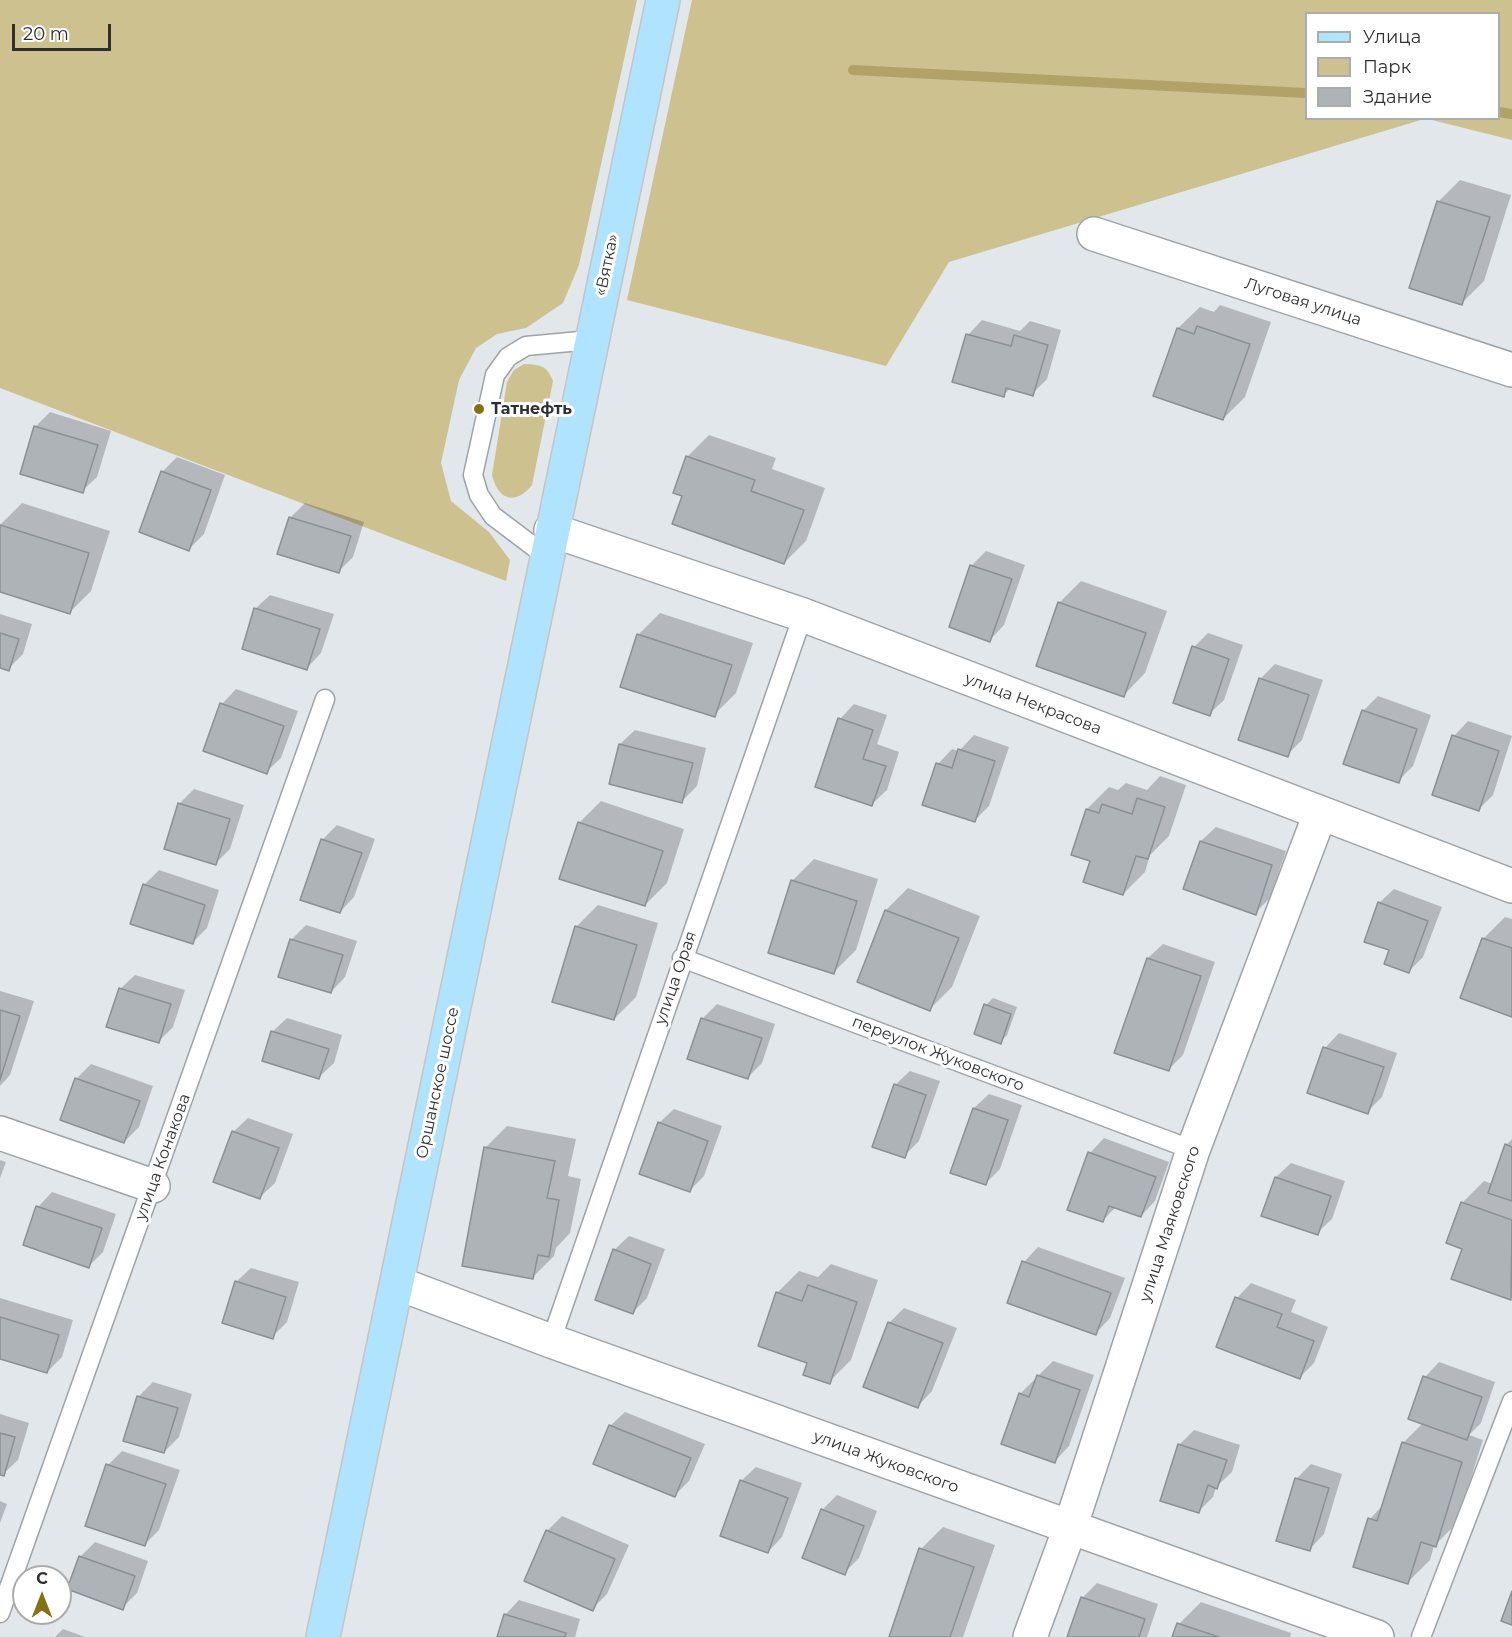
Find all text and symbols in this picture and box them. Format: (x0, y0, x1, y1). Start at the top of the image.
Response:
scale bar (15, 12, 114, 50)
legend (1305, 12, 1500, 120)
text: 20 m (23, 23, 69, 45)
text: Улица (1363, 26, 1421, 48)
text: Парк (1363, 56, 1411, 78)
text: Здание (1363, 86, 1432, 108)
street label: «Вятка» (591, 232, 623, 298)
street label: Луговая улица (1242, 274, 1364, 330)
place label: Татнефть (491, 399, 572, 419)
marker: Татнефть (472, 402, 486, 416)
street label: улица Некрасова (962, 669, 1104, 739)
street label: улица Орая (651, 929, 701, 1027)
street label: Оршанское шоссе (413, 1005, 463, 1161)
street label: переулок Жуковского (849, 1012, 1027, 1096)
street label: улица Конакова (131, 1091, 195, 1223)
street label: улица Маяковского (1136, 1143, 1204, 1305)
street label: улица Жуковского (811, 1427, 961, 1497)
north arrow (12, 1565, 72, 1625)
text: С (36, 1569, 48, 1588)

